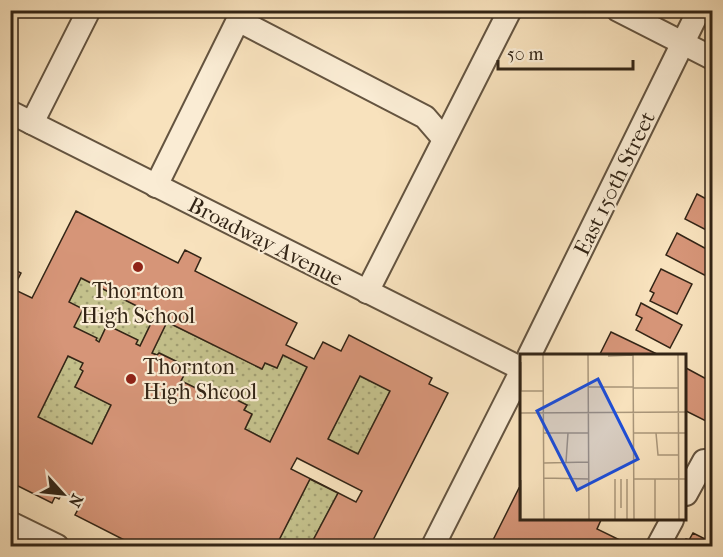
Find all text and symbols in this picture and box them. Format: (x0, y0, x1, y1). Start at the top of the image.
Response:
scale bar (498, 33, 633, 71)
text: 50 m (507, 44, 544, 65)
street label: East 150th Street (569, 107, 661, 260)
street label: Broadway Avenue (184, 192, 347, 292)
marker: Thornton High School (131, 260, 145, 274)
place label: Thornton High School (81, 278, 195, 329)
place label: Thornton High Shcool (143, 354, 257, 405)
inset map (520, 354, 687, 521)
marker: Thornton High Shcool (124, 372, 138, 386)
north arrow (33, 464, 93, 524)
text: N (64, 491, 87, 511)

